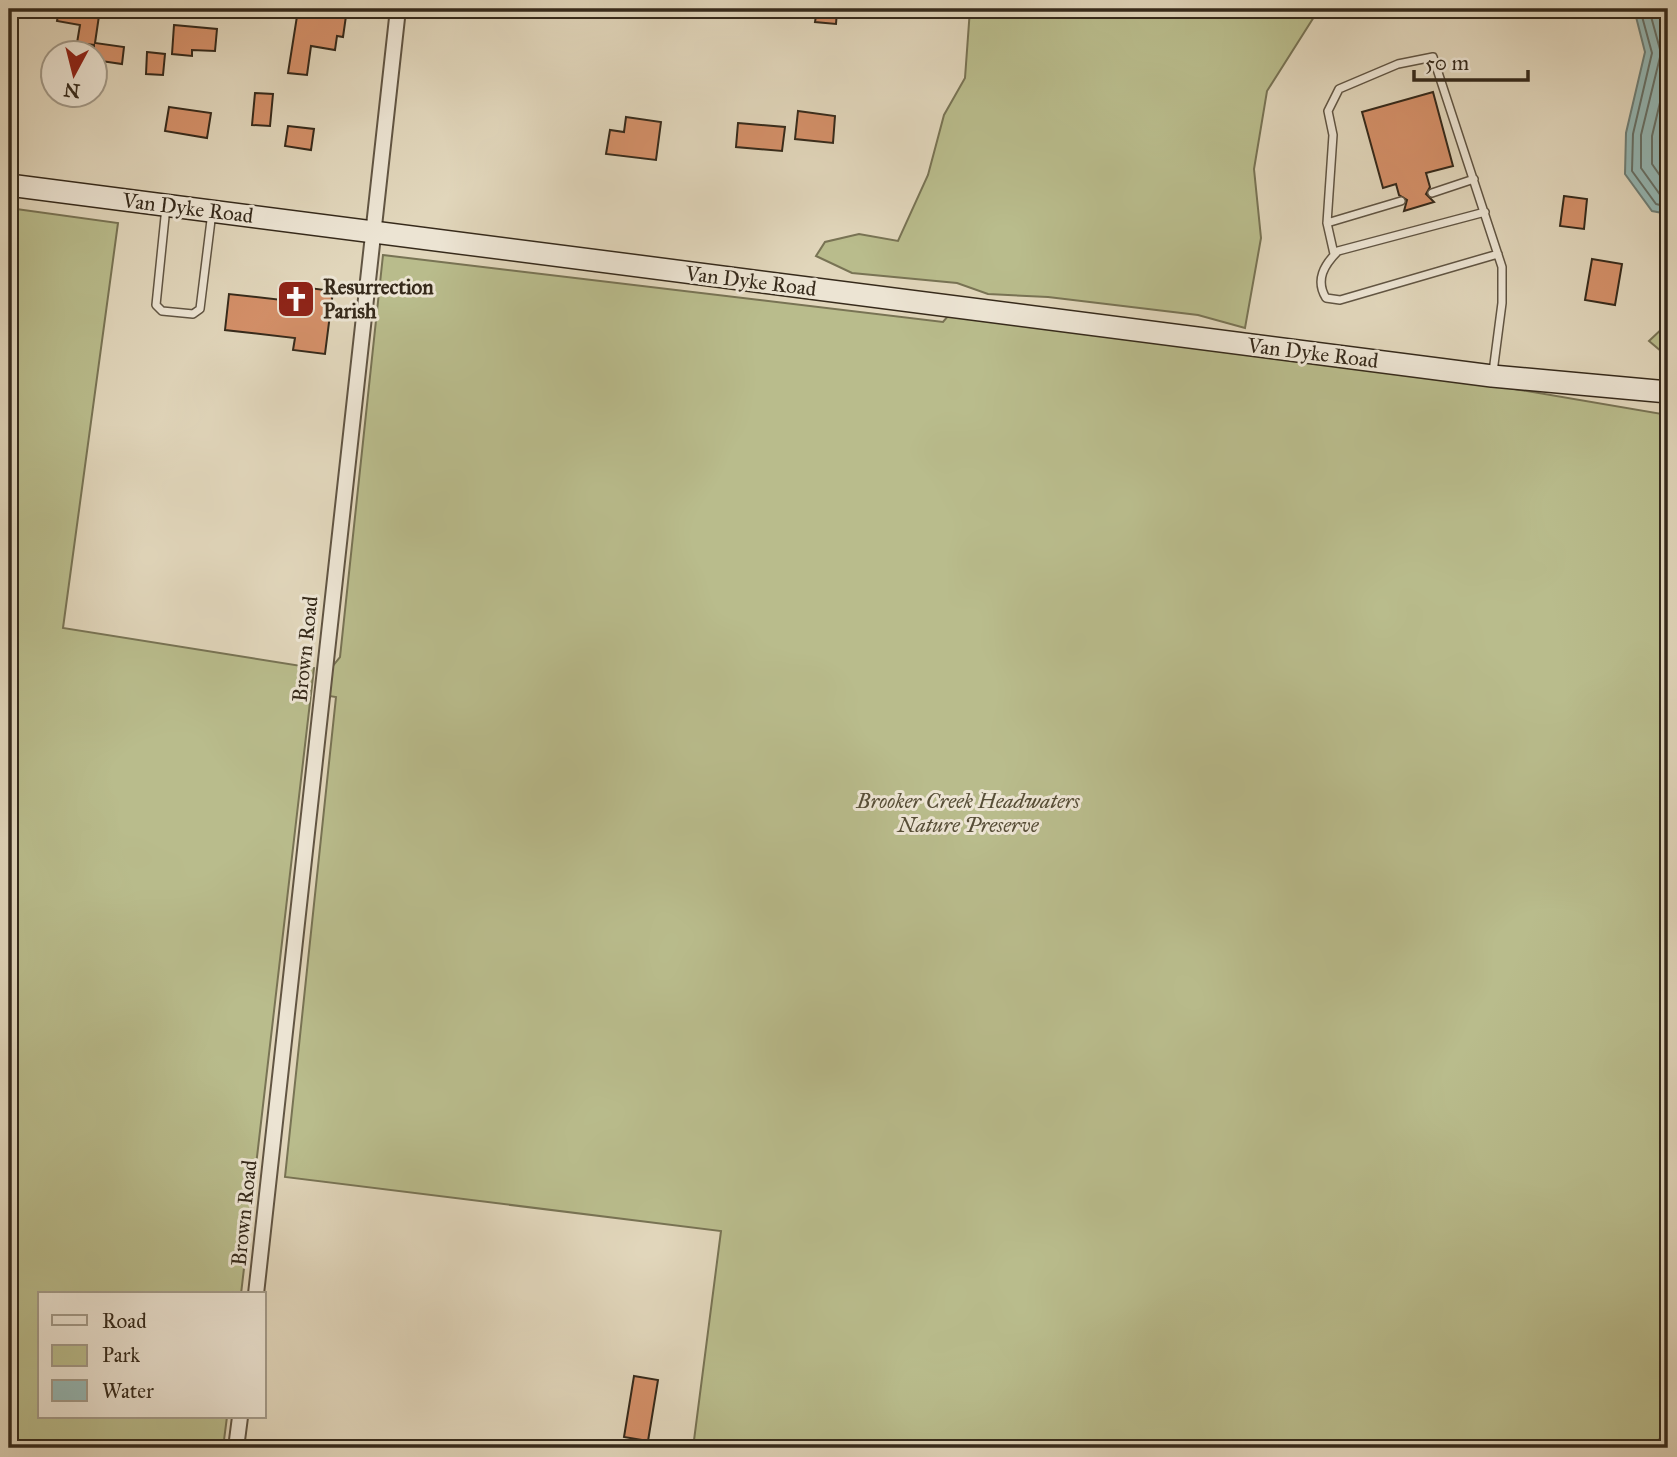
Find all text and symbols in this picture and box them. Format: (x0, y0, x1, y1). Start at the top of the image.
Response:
north arrow (38, 38, 108, 108)
scale bar (1414, 38, 1528, 82)
text: 50 m (1425, 50, 1470, 76)
text: N (63, 78, 81, 103)
street label: Van Dyke Road (120, 187, 255, 229)
street label: Van Dyke Road (683, 260, 818, 302)
place label: Resurrection Parish (323, 274, 434, 324)
church icon: Resurrection Parish (275, 278, 317, 320)
street label: Van Dyke Road (1245, 332, 1380, 374)
street label: Brown Road (286, 594, 324, 703)
park label: Brooker Creek Headwaters Nature Preserve (855, 788, 1080, 838)
street label: Brown Road (225, 1158, 263, 1267)
legend (38, 1292, 266, 1418)
text: Road (102, 1308, 147, 1334)
text: Park (102, 1342, 140, 1368)
text: Water (102, 1378, 154, 1404)

